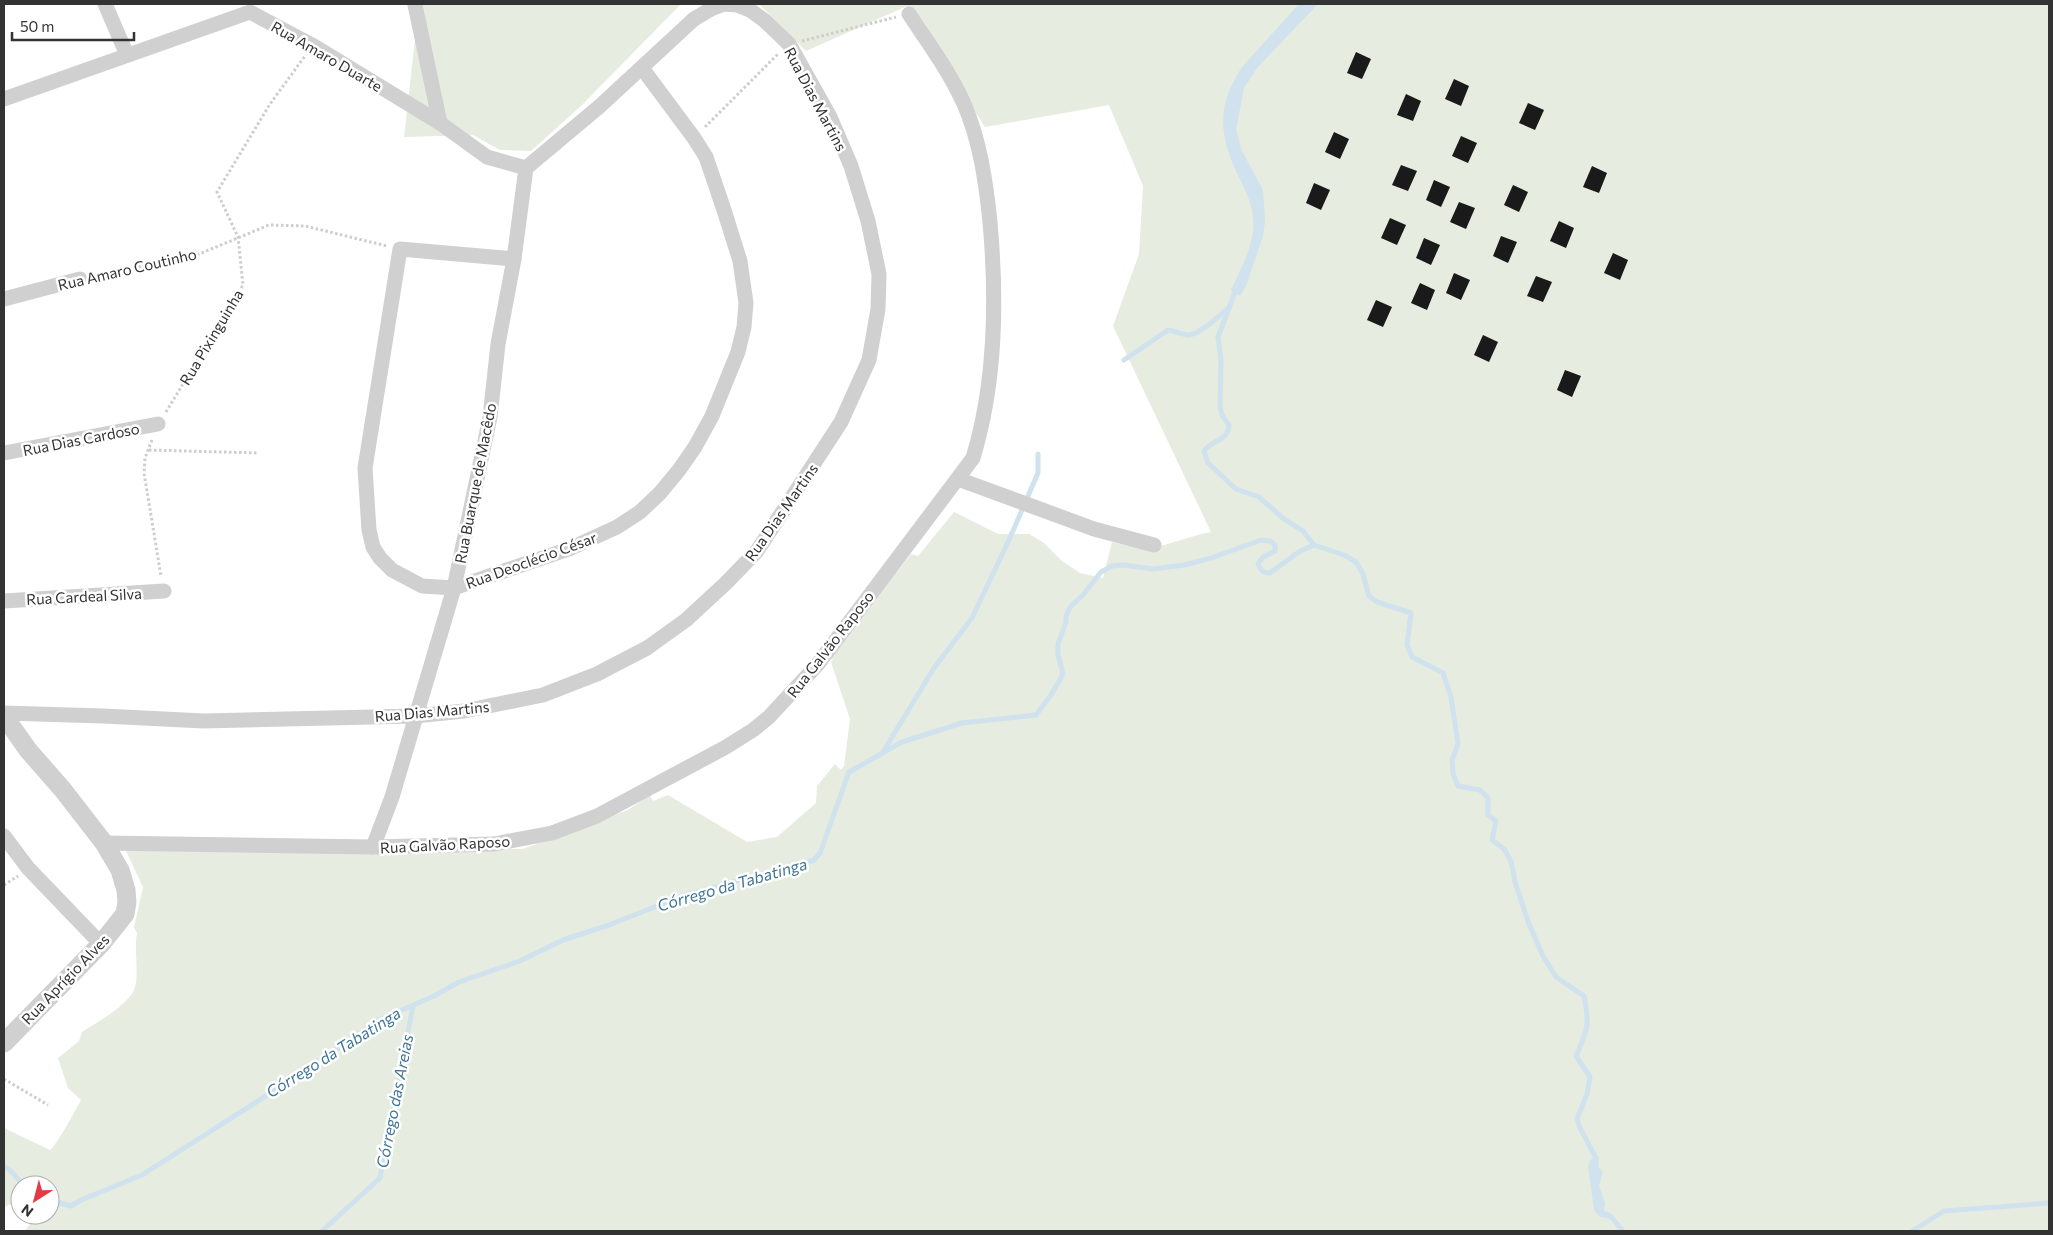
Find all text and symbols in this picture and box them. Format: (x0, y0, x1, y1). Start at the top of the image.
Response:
scale bar (12, 10, 135, 42)
text: 50 m (20, 17, 54, 35)
street label: Rua Amaro Duarte (268, 17, 386, 95)
street label: Rua Dias Martins (781, 44, 851, 154)
street label: Rua Amaro Coutinho (56, 244, 198, 294)
street label: Rua Pixinguinha (175, 286, 247, 388)
street label: Rua Buarque de Macêdo (451, 401, 499, 565)
street label: Rua Dias Cardoso (21, 419, 141, 459)
street label: Rua Dias Martins (741, 460, 821, 564)
street label: Rua Deoclécio César (463, 528, 599, 592)
street label: Rua Cardeal Silva (26, 584, 142, 608)
street label: Rua Galvão Raposo (783, 587, 877, 701)
street label: Rua Dias Martins (374, 697, 490, 725)
street label: Rua Galvão Raposo (380, 832, 511, 856)
water label: Córrego da Tabatinga (655, 853, 809, 915)
street label: Rua Aprígio Alves (17, 930, 113, 1028)
water label: Córrego da Tabatinga (262, 1003, 404, 1101)
water label: Córrego das Areias (372, 1032, 416, 1170)
north arrow (10, 1175, 60, 1225)
text: N (18, 1201, 36, 1221)

